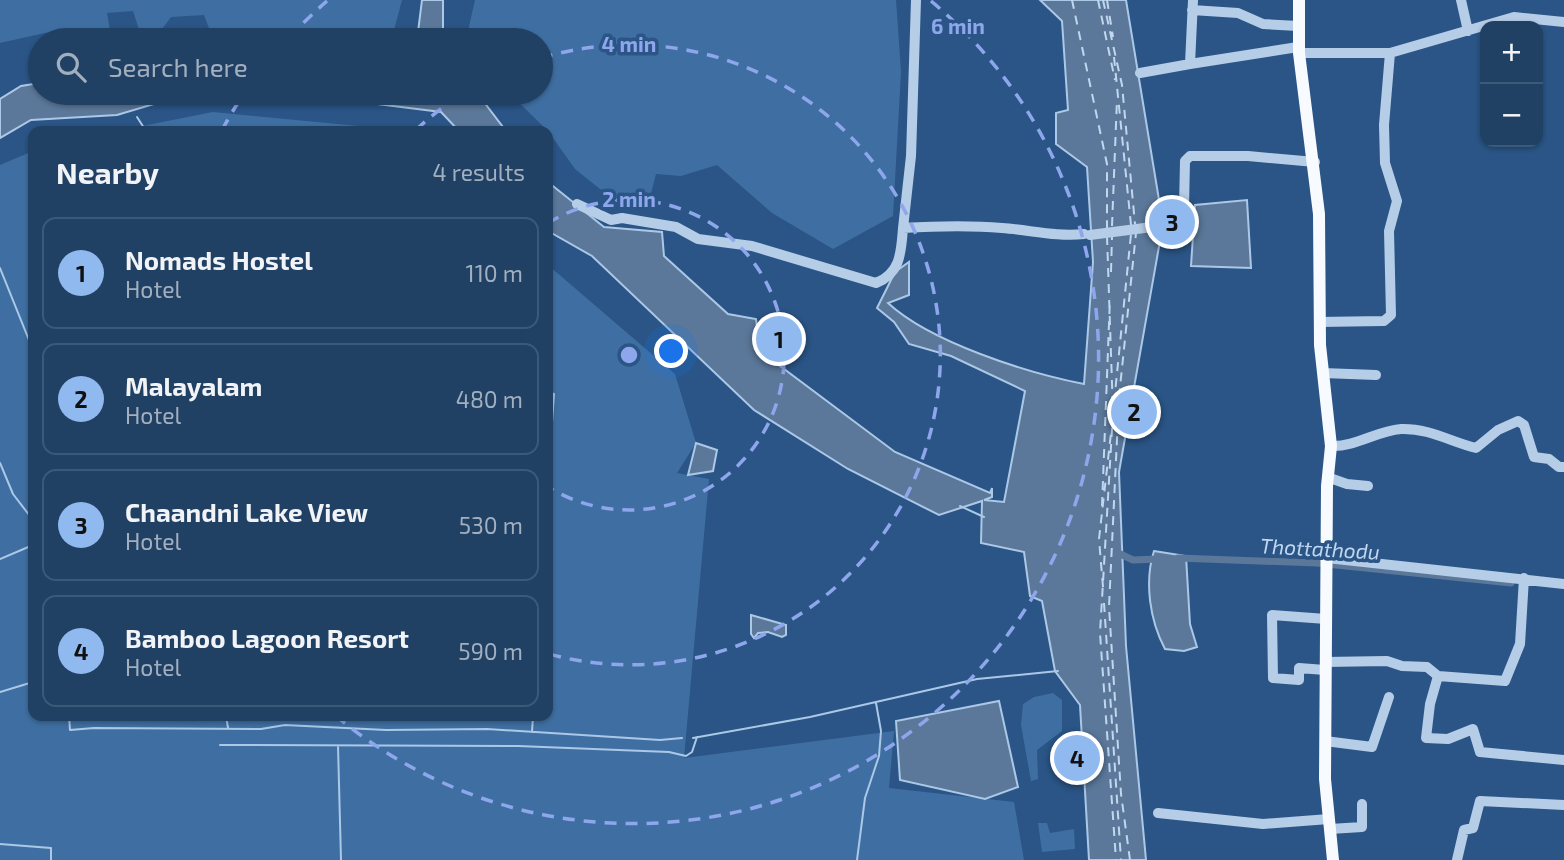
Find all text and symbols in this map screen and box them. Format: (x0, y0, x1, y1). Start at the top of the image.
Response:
text: 6 min (931, 13, 985, 38)
map controls (1480, 21, 1543, 147)
button: + (1480, 21, 1543, 84)
search box (28, 28, 553, 105)
text: 4 min (602, 31, 656, 56)
icon: search (52, 48, 90, 86)
text: Search here (108, 51, 248, 82)
button: − (1480, 84, 1543, 147)
text: Nearby (56, 154, 159, 190)
text: 4 results (433, 158, 525, 186)
text: 2 min (602, 186, 656, 211)
pin: 3 (1149, 196, 1195, 248)
text: Nomads Hostel (125, 244, 313, 275)
text: 1 (76, 259, 86, 287)
text: 110 m (466, 259, 523, 287)
text: Hotel (125, 275, 181, 303)
pin: 1 (756, 313, 802, 365)
your location (654, 334, 688, 368)
centre of rings (617, 343, 641, 367)
text: Malayalam (125, 370, 262, 401)
text: 2 (74, 385, 88, 413)
text: 480 m (456, 385, 523, 413)
pin: 2 (1111, 386, 1157, 438)
text: Hotel (125, 401, 181, 429)
text: Chaandni Lake View (125, 496, 368, 527)
text: 3 (74, 511, 88, 539)
text: 530 m (459, 511, 523, 539)
text: Hotel (125, 527, 181, 555)
water label: Thottathodu (1260, 532, 1380, 564)
text: Bamboo Lagoon Resort (125, 622, 409, 653)
text: 4 (74, 637, 88, 665)
text: 590 m (458, 637, 523, 665)
text: Hotel (125, 653, 181, 681)
pin: 4 (1054, 732, 1100, 784)

